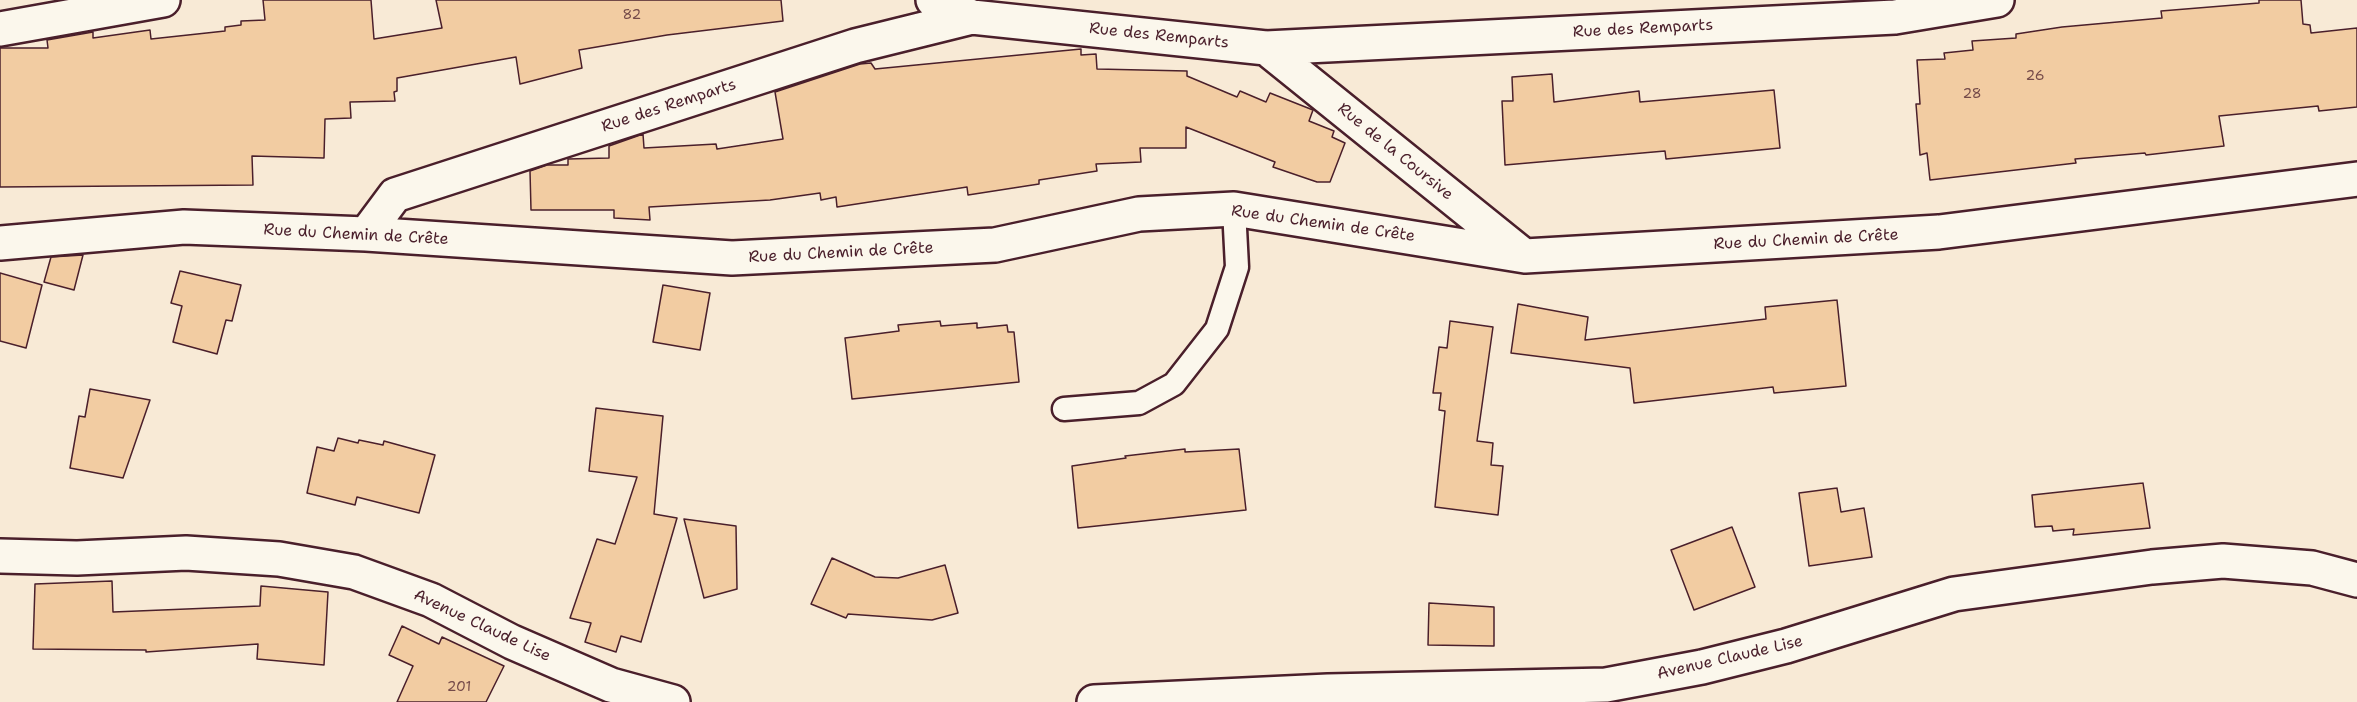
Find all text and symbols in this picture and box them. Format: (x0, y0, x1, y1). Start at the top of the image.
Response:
house number: 82 (623, 7, 641, 23)
street label: Rue des Remparts (1572, 16, 1714, 42)
street label: Rue des Remparts (1088, 19, 1230, 53)
house number: 26 (2026, 68, 2044, 84)
street label: Rue des Remparts (599, 75, 739, 137)
house number: 28 (1962, 86, 1982, 102)
street label: Rue de la Coursive (1333, 99, 1457, 205)
street label: Rue du Chemin de Crête (1230, 202, 1416, 246)
street label: Rue du Chemin de Crête (263, 221, 449, 249)
street label: Rue du Chemin de Crête (1713, 226, 1899, 254)
street label: Rue du Chemin de Crête (748, 239, 934, 267)
street label: Avenue Claude Lise (410, 586, 554, 666)
street label: Avenue Claude Lise (1655, 632, 1805, 684)
house number: 201 (447, 679, 471, 695)

